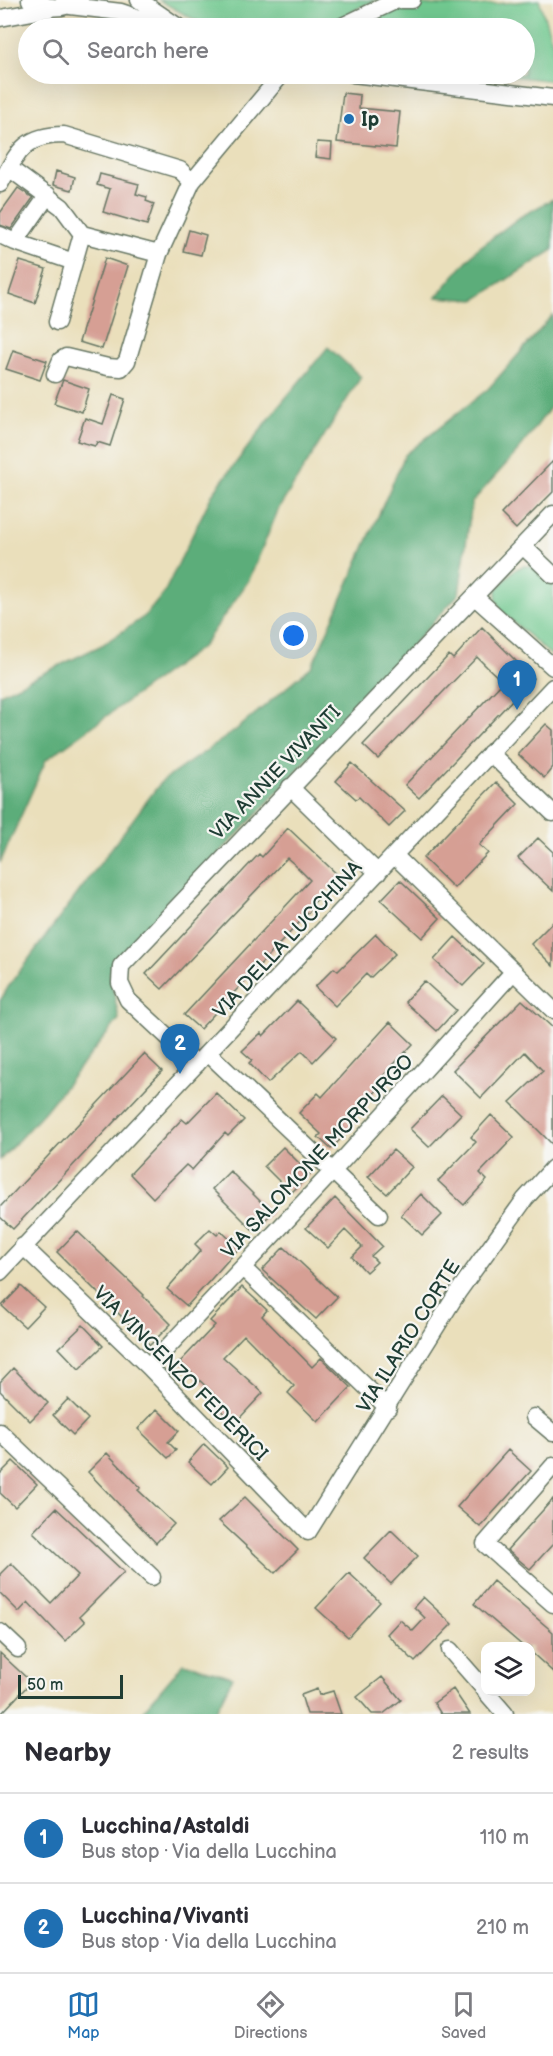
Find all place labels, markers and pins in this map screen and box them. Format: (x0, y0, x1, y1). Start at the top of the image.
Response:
place label: Ip (361, 108, 379, 132)
marker: Ip (342, 112, 356, 126)
pin: 1 (498, 660, 536, 710)
pin: 2 (160, 1024, 200, 1074)

